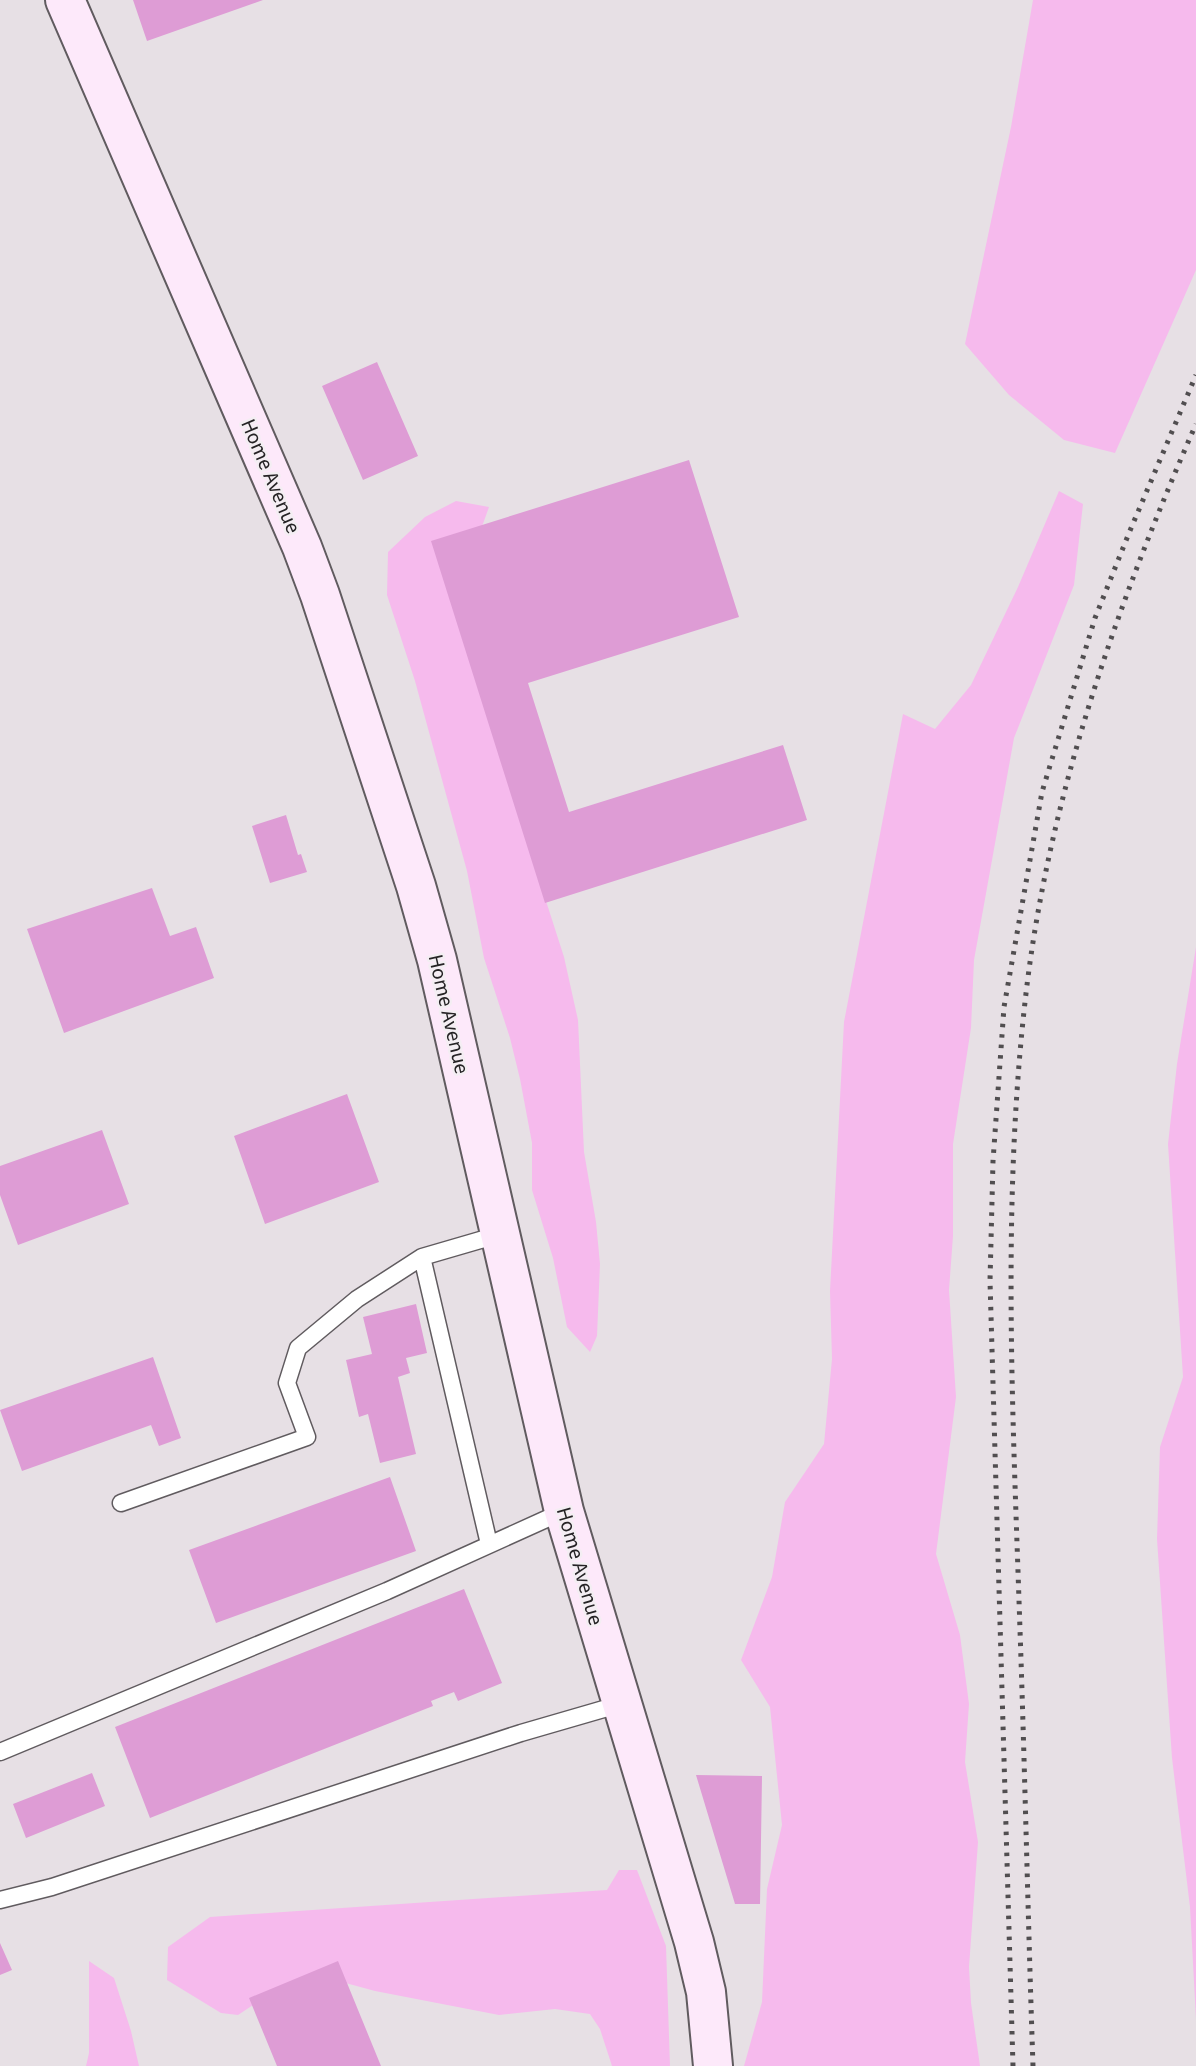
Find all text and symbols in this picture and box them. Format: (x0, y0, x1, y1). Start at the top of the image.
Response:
street label: Home Avenue (233, 414, 309, 538)
street label: Home Avenue (421, 951, 477, 1077)
street label: Home Avenue (549, 1503, 611, 1629)

